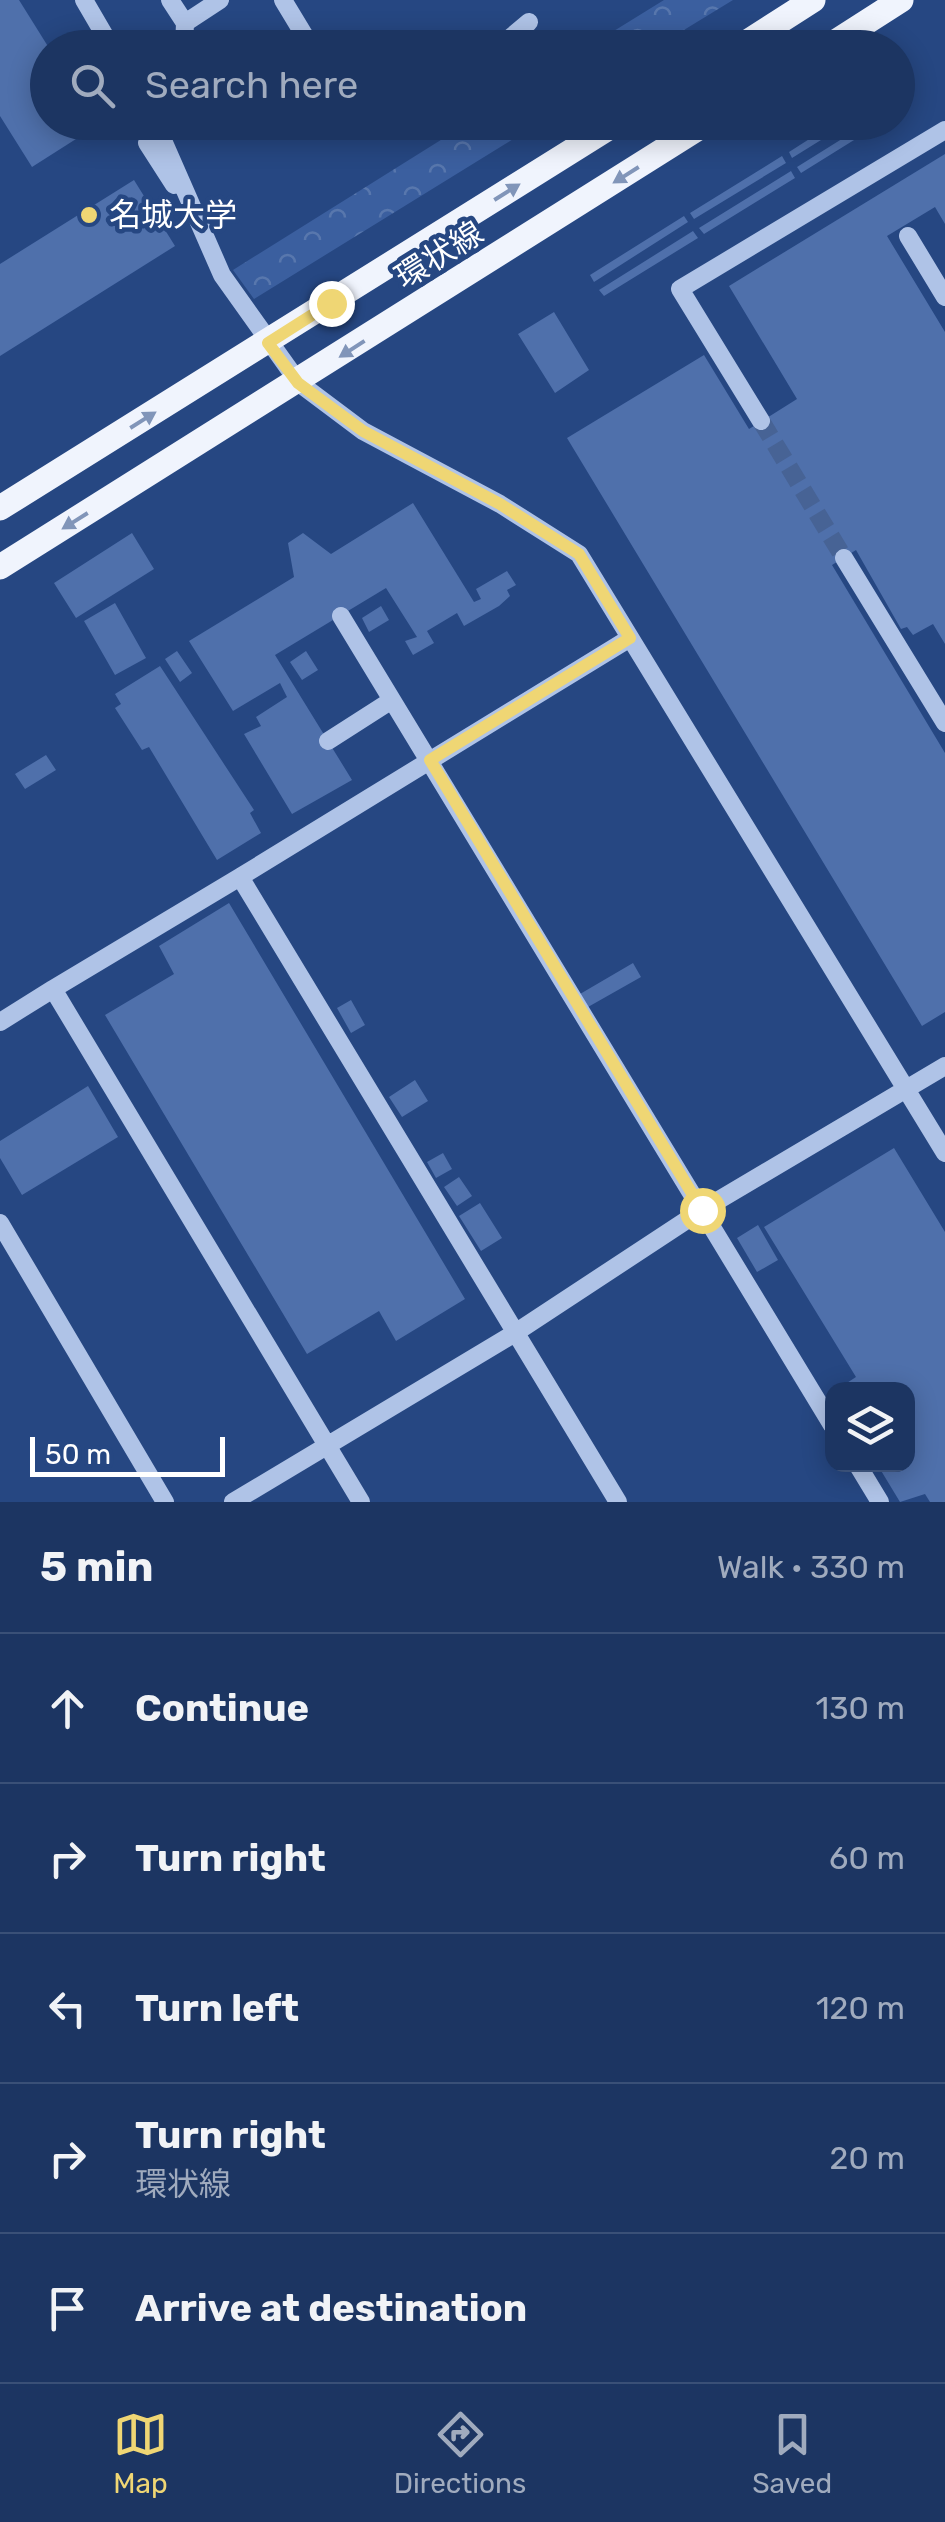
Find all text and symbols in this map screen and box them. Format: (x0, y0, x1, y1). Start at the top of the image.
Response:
search box (30, 30, 915, 140)
icon: search (65, 58, 120, 113)
text: Search here (145, 62, 358, 108)
one-way arrow (612, 165, 640, 183)
one-way arrow (493, 184, 521, 202)
place label: 名城大学 (109, 196, 237, 234)
marker: 名城大学 (78, 204, 100, 226)
street label: 環状線 (388, 213, 490, 297)
route end (309, 281, 355, 327)
one-way arrow (338, 340, 365, 358)
one-way arrow (129, 411, 156, 430)
one-way arrow (62, 511, 89, 529)
route start (680, 1188, 726, 1234)
map controls (825, 1382, 915, 1472)
button: layers (825, 1382, 915, 1472)
scale bar (30, 1432, 225, 1476)
text: 50 m (45, 1438, 111, 1471)
text: 5 min (40, 1542, 154, 1592)
text: Walk · 330 m (717, 1548, 905, 1586)
icon: ahead (40, 1681, 95, 1736)
text: Continue (135, 1685, 309, 1731)
text: 130 m (815, 1689, 905, 1727)
icon: right (40, 1831, 95, 1886)
text: Turn right (135, 1835, 326, 1881)
text: 60 m (829, 1839, 905, 1877)
icon: left (40, 1981, 95, 2036)
text: Turn left (135, 1985, 299, 2031)
text: 120 m (816, 1989, 905, 2027)
text: Turn right (135, 2112, 326, 2158)
icon: right (40, 2131, 95, 2186)
text: 20 m (830, 2139, 905, 2177)
text: 環状線 (135, 2165, 231, 2203)
icon: arrive (40, 2281, 95, 2336)
text: Arrive at destination (135, 2285, 527, 2331)
tab: Map (113, 2407, 168, 2500)
tab: Directions (394, 2407, 526, 2500)
tab: Saved (752, 2407, 832, 2500)

